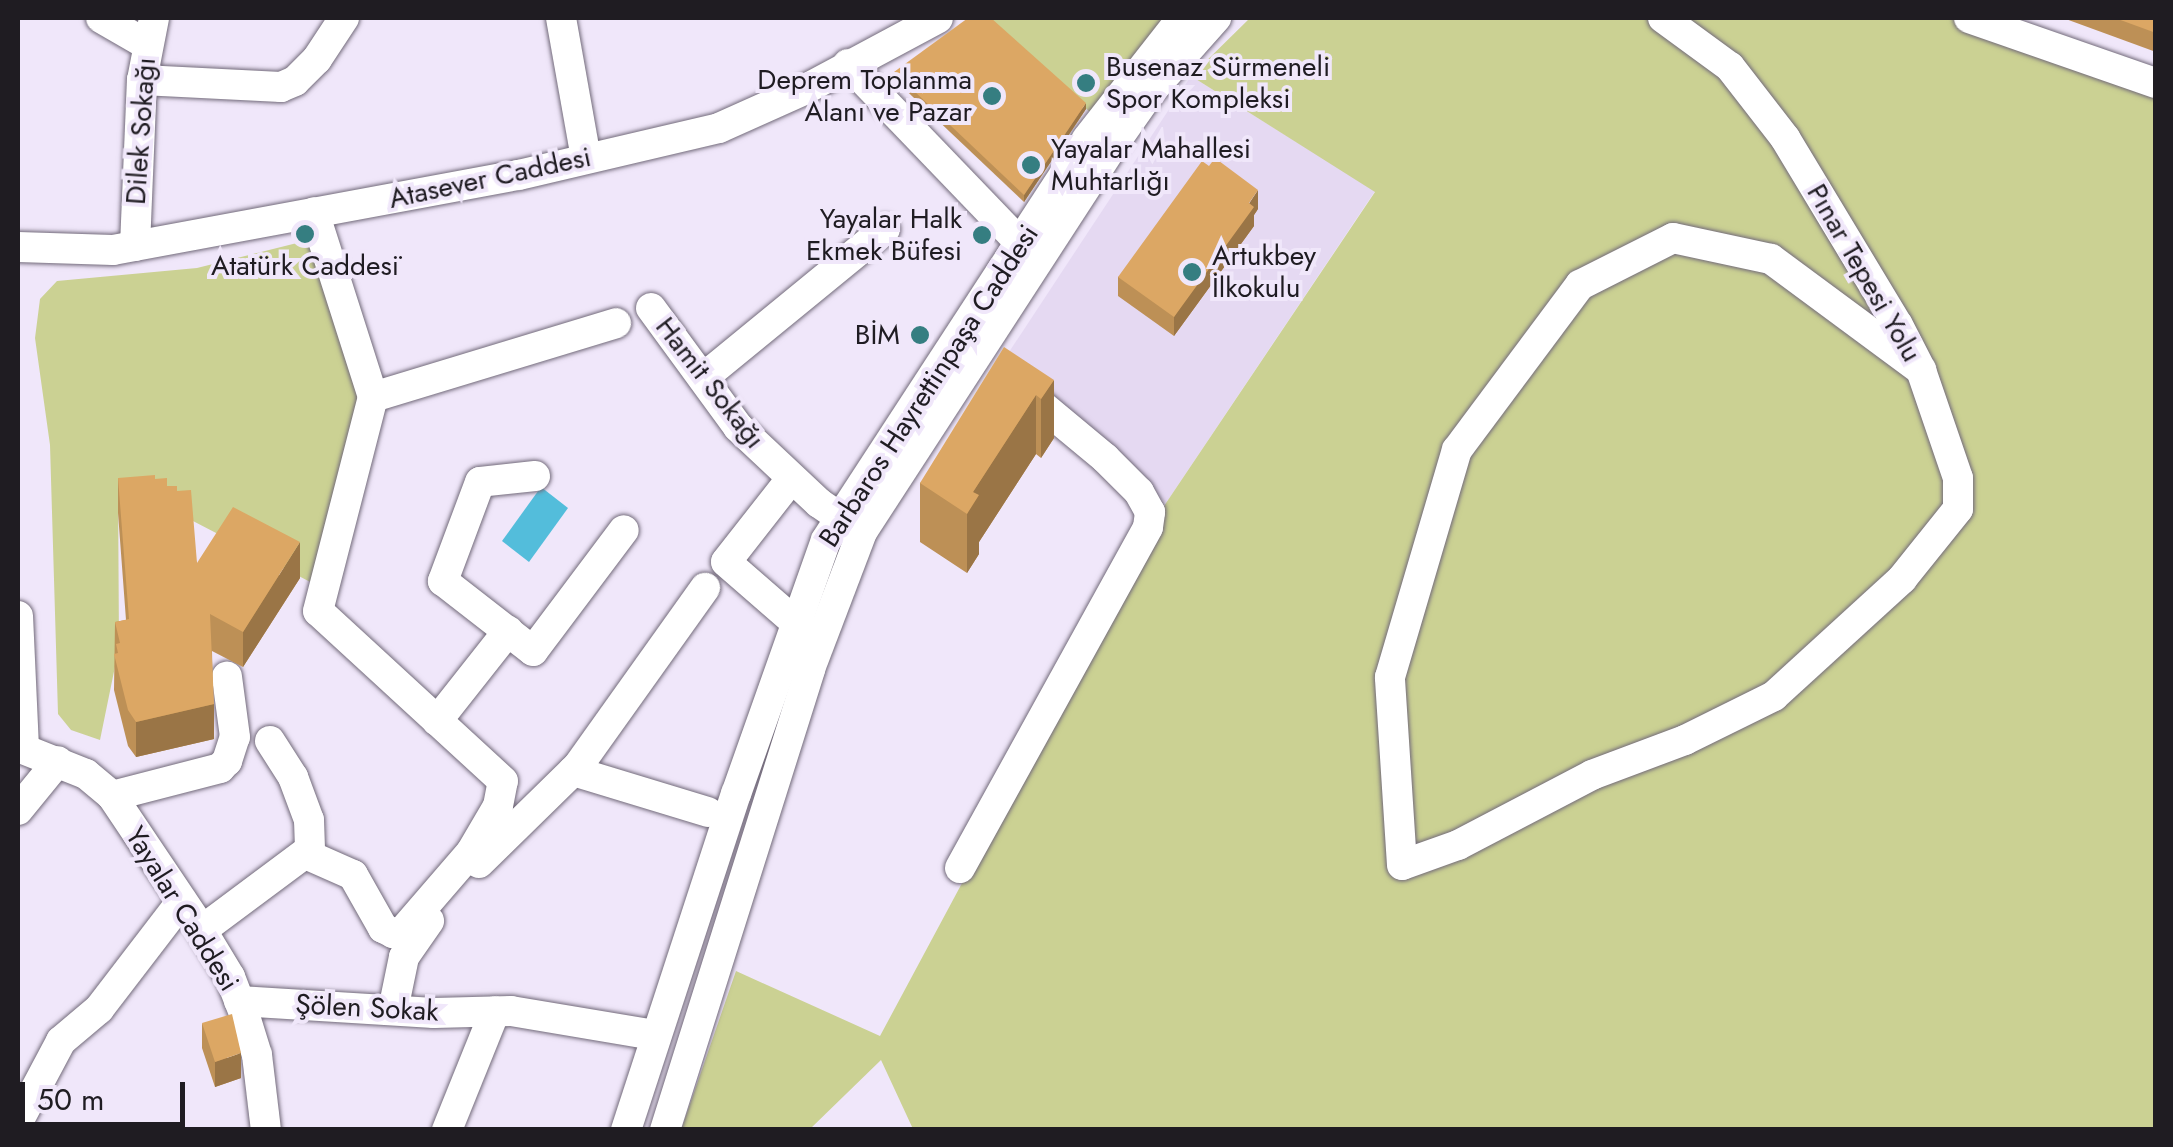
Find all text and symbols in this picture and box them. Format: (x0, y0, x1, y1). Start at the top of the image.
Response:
place label: Busenaz Sürmeneli Spor Kompleksi (1106, 50, 1330, 116)
street label: Dilek Sokağı (119, 56, 163, 206)
place label: Deprem Toplanma Alanı ve Pazar (757, 63, 972, 129)
marker: Busenaz Sürmeneli Spor Kompleksi (1075, 72, 1097, 94)
marker: Deprem Toplanma Alanı ve Pazar (981, 85, 1003, 107)
place label: Yayalar Mahallesi Muhtarlığı (1051, 132, 1251, 198)
street label: Atasever Caddesi (386, 140, 594, 216)
marker: Yayalar Mahallesi Muhtarlığı (1020, 154, 1042, 176)
street label: Pınar Tepesi Yolu (1800, 178, 1928, 368)
place label: Yayalar Halk Ekmek Büfesi (806, 202, 962, 268)
street label: Barbaros Hayrettinpaşa Caddesi (812, 219, 1046, 553)
marker: Atatürk Caddesi̇ (294, 223, 316, 245)
marker: Yayalar Halk Ekmek Büfesi (971, 224, 993, 246)
place label: Artukbey İlkokulu (1212, 239, 1316, 305)
place label: Atatürk Caddesi̇ (211, 249, 399, 283)
marker: Artukbey İlkokulu (1181, 261, 1203, 283)
street label: Hamit Sokağı (648, 311, 772, 455)
place label: BİM (855, 318, 900, 352)
marker: BİM (909, 324, 931, 346)
street label: Yayalar Caddesi (118, 821, 246, 997)
street label: Şölen Sokak (295, 987, 439, 1029)
scale bar (25, 1062, 190, 1124)
text: 50 m (37, 1078, 104, 1121)

